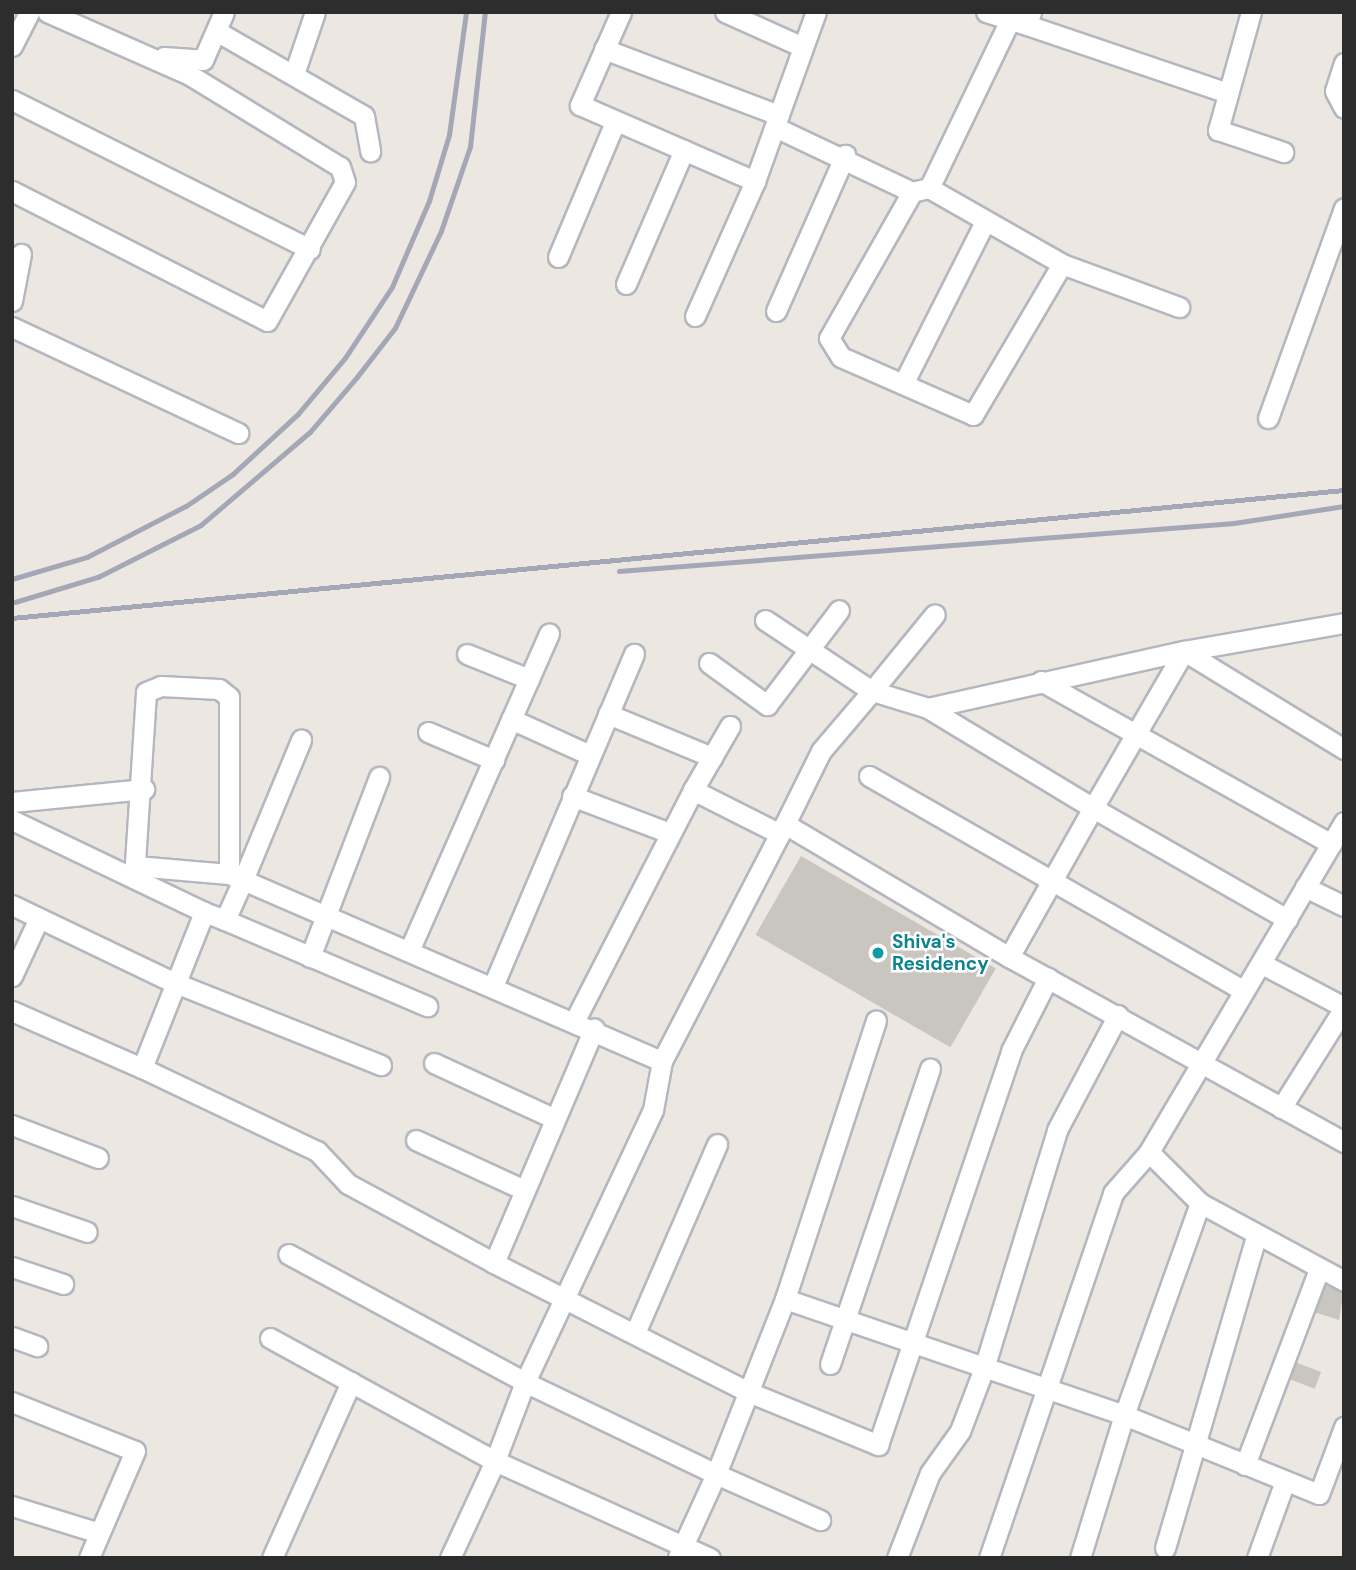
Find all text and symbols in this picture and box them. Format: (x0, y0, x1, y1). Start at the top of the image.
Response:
place label: Shiva's Residency (892, 931, 989, 975)
marker: Shiva's Residency (870, 945, 886, 961)

